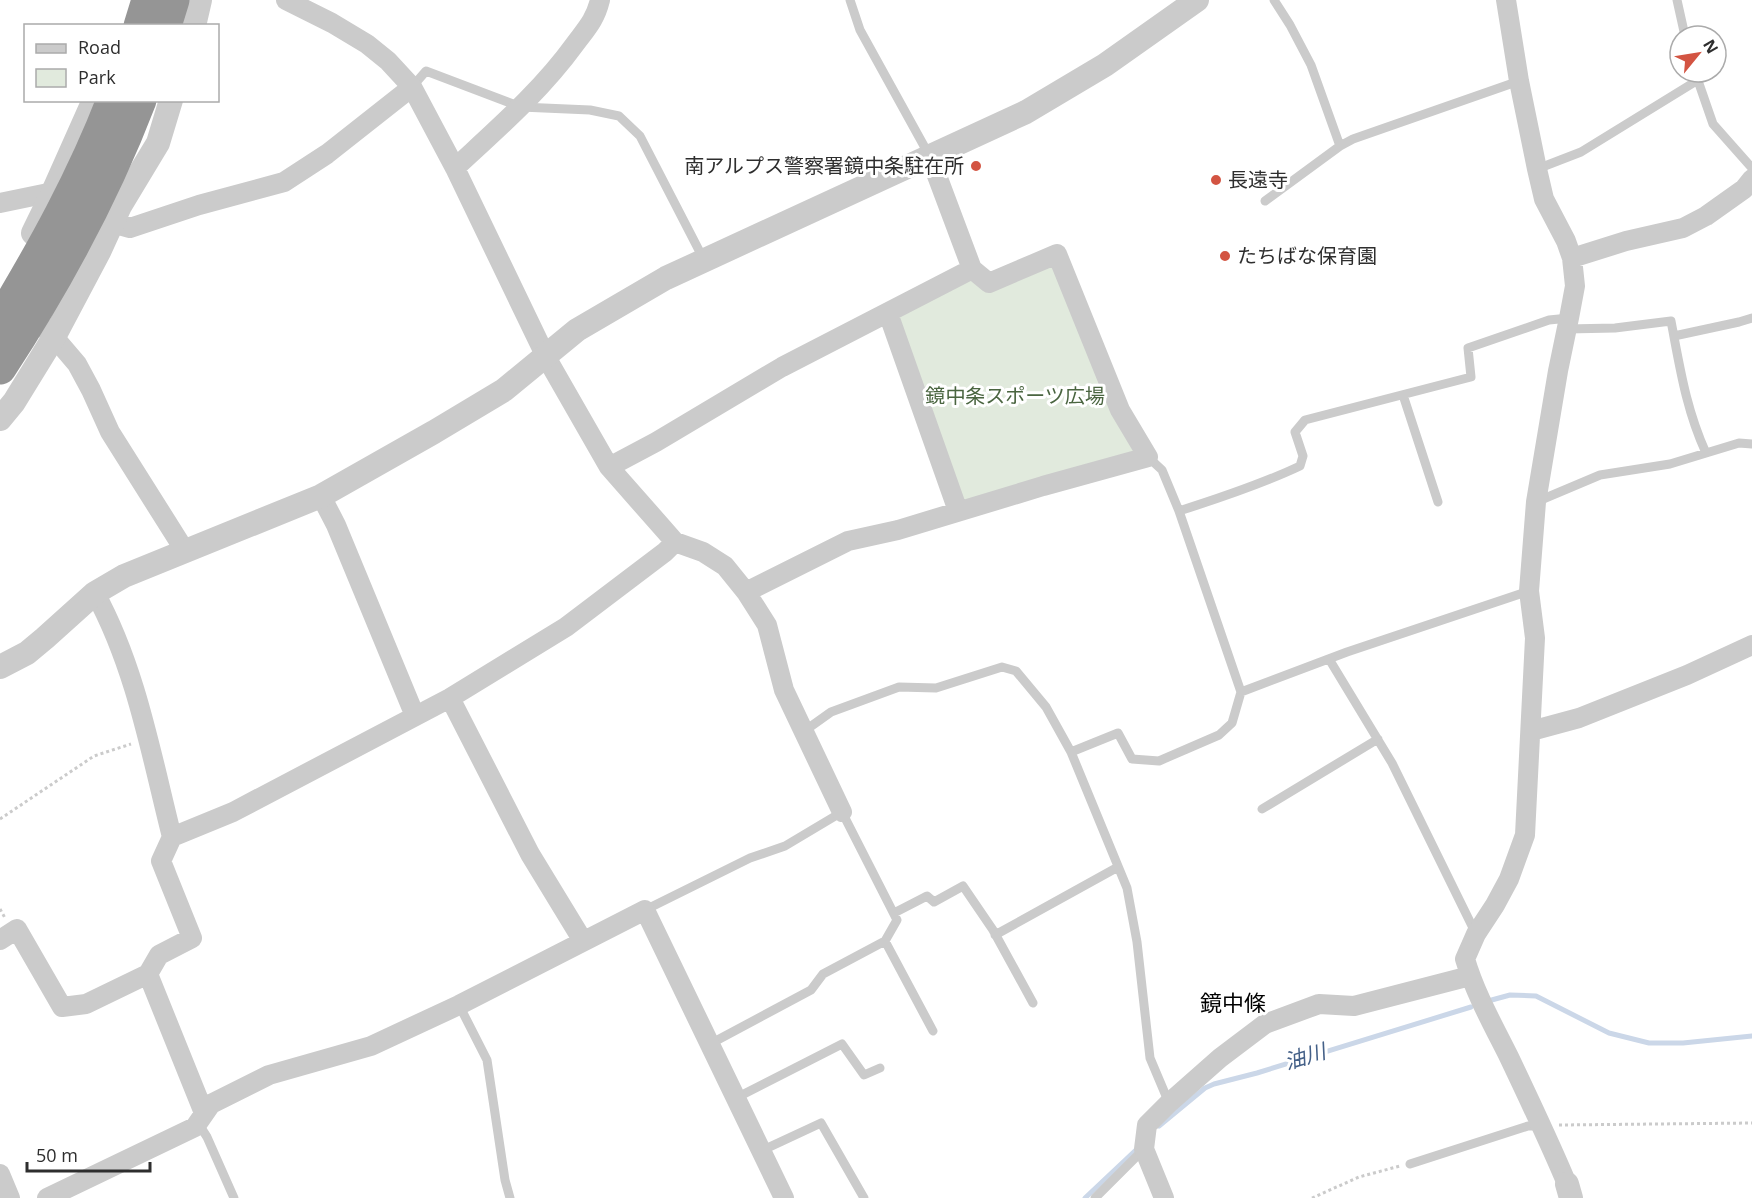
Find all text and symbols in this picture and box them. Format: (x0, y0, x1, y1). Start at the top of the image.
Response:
legend (24, 24, 219, 102)
north arrow (1668, 24, 1728, 84)
text: Road (78, 35, 121, 59)
text: N (1698, 35, 1724, 58)
text: Park (78, 65, 116, 89)
place label: 南アルプス警察署鏡中条駐在所 (684, 152, 964, 179)
marker: 南アルプス警察署鏡中条駐在所 (969, 159, 983, 173)
place label: 長遠寺 (1228, 166, 1288, 193)
marker: 長遠寺 (1209, 173, 1223, 187)
place label: たちばな保育園 (1237, 242, 1377, 269)
marker: たちばな保育園 (1218, 249, 1232, 263)
park label: 鏡中条スポーツ広場 (925, 382, 1105, 409)
district label: 鏡中條 (1200, 987, 1266, 1017)
water label: 油川 (1281, 1036, 1331, 1076)
scale bar (27, 1135, 150, 1173)
text: 50 m (36, 1143, 78, 1167)

